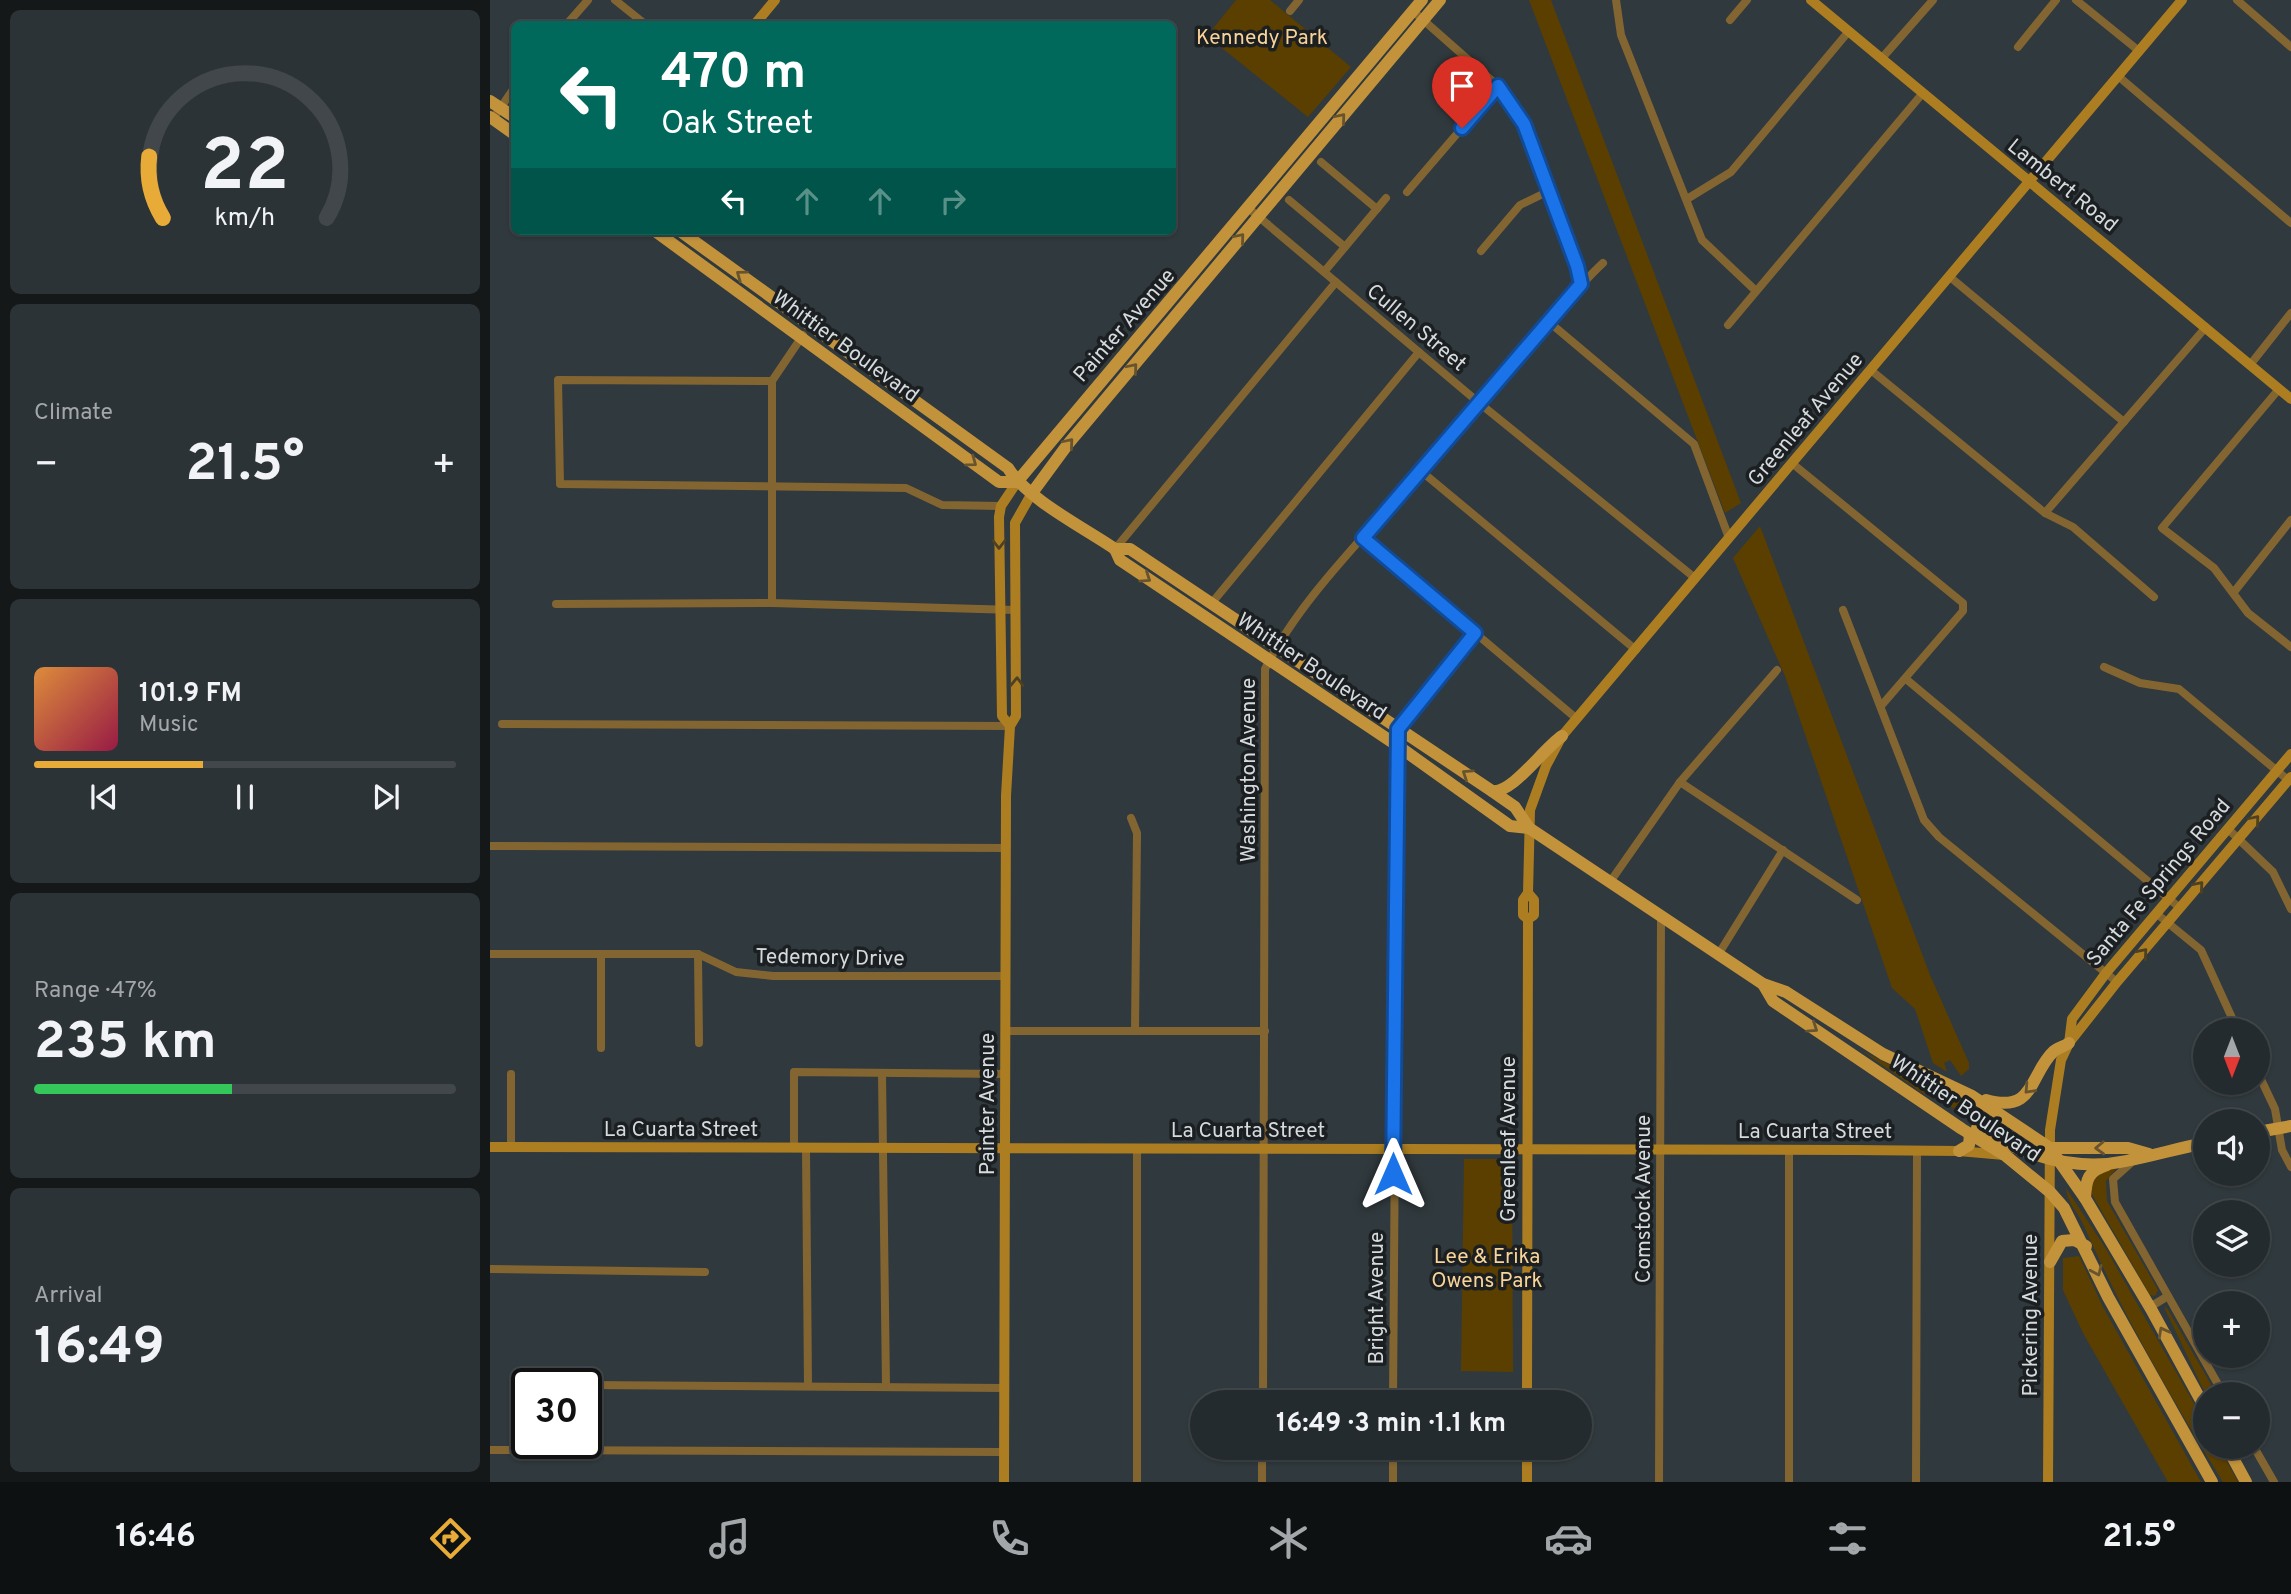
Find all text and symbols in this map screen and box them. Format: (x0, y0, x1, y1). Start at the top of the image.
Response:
park label: Kennedy Park (1196, 25, 1328, 52)
text: 470 m (661, 44, 806, 106)
icon: left (546, 49, 637, 140)
pin (1432, 56, 1492, 128)
icon: arrive (1443, 67, 1481, 105)
text: Oak Street (661, 105, 813, 145)
one-way arrow (1333, 113, 1345, 126)
text: 22 (200, 125, 290, 217)
street label: Lambert Road (2001, 133, 2123, 239)
icon: left (715, 182, 753, 220)
icon: ahead (788, 182, 826, 220)
icon: ahead (861, 182, 899, 220)
icon: right (934, 182, 972, 220)
text: km/h (215, 203, 275, 235)
one-way arrow (1232, 233, 1244, 246)
street label: Painter Avenue (1068, 263, 1182, 389)
one-way arrow (736, 271, 749, 283)
street label: Cullen Street (1360, 278, 1472, 378)
street label: Whittier Boulevard (766, 285, 924, 410)
street label: Greenleaf Avenue (1742, 348, 1870, 492)
one-way arrow (1124, 363, 1137, 375)
text: Climate (34, 399, 113, 428)
text: 21.5° (186, 433, 304, 499)
one-way arrow (1061, 438, 1073, 451)
text: − (34, 442, 59, 491)
text: + (431, 442, 456, 491)
one-way arrow (964, 453, 976, 466)
one-way arrow (991, 539, 1007, 550)
one-way arrow (1139, 570, 1152, 583)
street label: Whittier Boulevard (1231, 607, 1391, 727)
one-way arrow (1009, 676, 1024, 687)
text: 101.9 FM (139, 678, 242, 711)
street label: Washington Avenue (1236, 678, 1263, 862)
text: Music (139, 711, 199, 740)
one-way arrow (1461, 769, 1474, 782)
icon: previous (85, 778, 123, 816)
icon: pause (226, 778, 264, 816)
icon: next (367, 778, 405, 816)
street label: Santa Fe Springs Road (2081, 794, 2237, 972)
one-way arrow (2247, 815, 2259, 828)
one-way arrow (2191, 881, 2203, 894)
street label: Tedemory Drive (755, 944, 905, 973)
one-way arrow (2134, 948, 2147, 961)
text: Range · 47% (34, 977, 157, 1006)
text: 235 km (34, 1011, 216, 1077)
north arrow (2193, 1018, 2270, 1096)
map controls (2193, 1018, 2270, 1459)
one-way arrow (1805, 1020, 1818, 1032)
street label: Painter Avenue (975, 1033, 1002, 1175)
street label: Whittier Boulevard (1885, 1049, 2045, 1169)
street label: Greenleaf Avenue (1496, 1056, 1523, 1222)
one-way arrow (2025, 1081, 2037, 1094)
button: sound (2193, 1109, 2270, 1186)
street label: Comstock Avenue (1631, 1115, 1658, 1283)
street label: La Cuarta Street (604, 1117, 758, 1144)
street label: La Cuarta Street (1171, 1118, 1325, 1145)
street label: La Cuarta Street (1738, 1119, 1892, 1146)
position arrow (1356, 1137, 1430, 1211)
one-way arrow (2094, 1141, 2105, 1156)
button: layers (2193, 1200, 2270, 1277)
street label: Bright Avenue (1364, 1232, 1391, 1364)
street label: Pickering Avenue (2018, 1234, 2045, 1396)
park label: Lee & Erika Owens Park (1431, 1244, 1543, 1295)
one-way arrow (2089, 1264, 2103, 1277)
text: Arrival (34, 1282, 103, 1311)
button: + (2193, 1291, 2270, 1368)
text: 16:49 (34, 1316, 165, 1382)
one-way arrow (2158, 1326, 2172, 1339)
speed limit sign: 30 (511, 1368, 602, 1459)
button: − (2193, 1382, 2270, 1459)
text: 16:49 · 3 min · 1.1 km (1276, 1408, 1506, 1441)
icon: directions (426, 1514, 475, 1563)
icon: music (705, 1514, 754, 1563)
icon: phone (985, 1514, 1034, 1563)
icon: climate (1264, 1514, 1313, 1563)
icon: car (1544, 1514, 1593, 1563)
icon: filters (1823, 1514, 1872, 1563)
text: 16:46 (115, 1518, 196, 1558)
text: 21.5° (2103, 1518, 2176, 1558)

